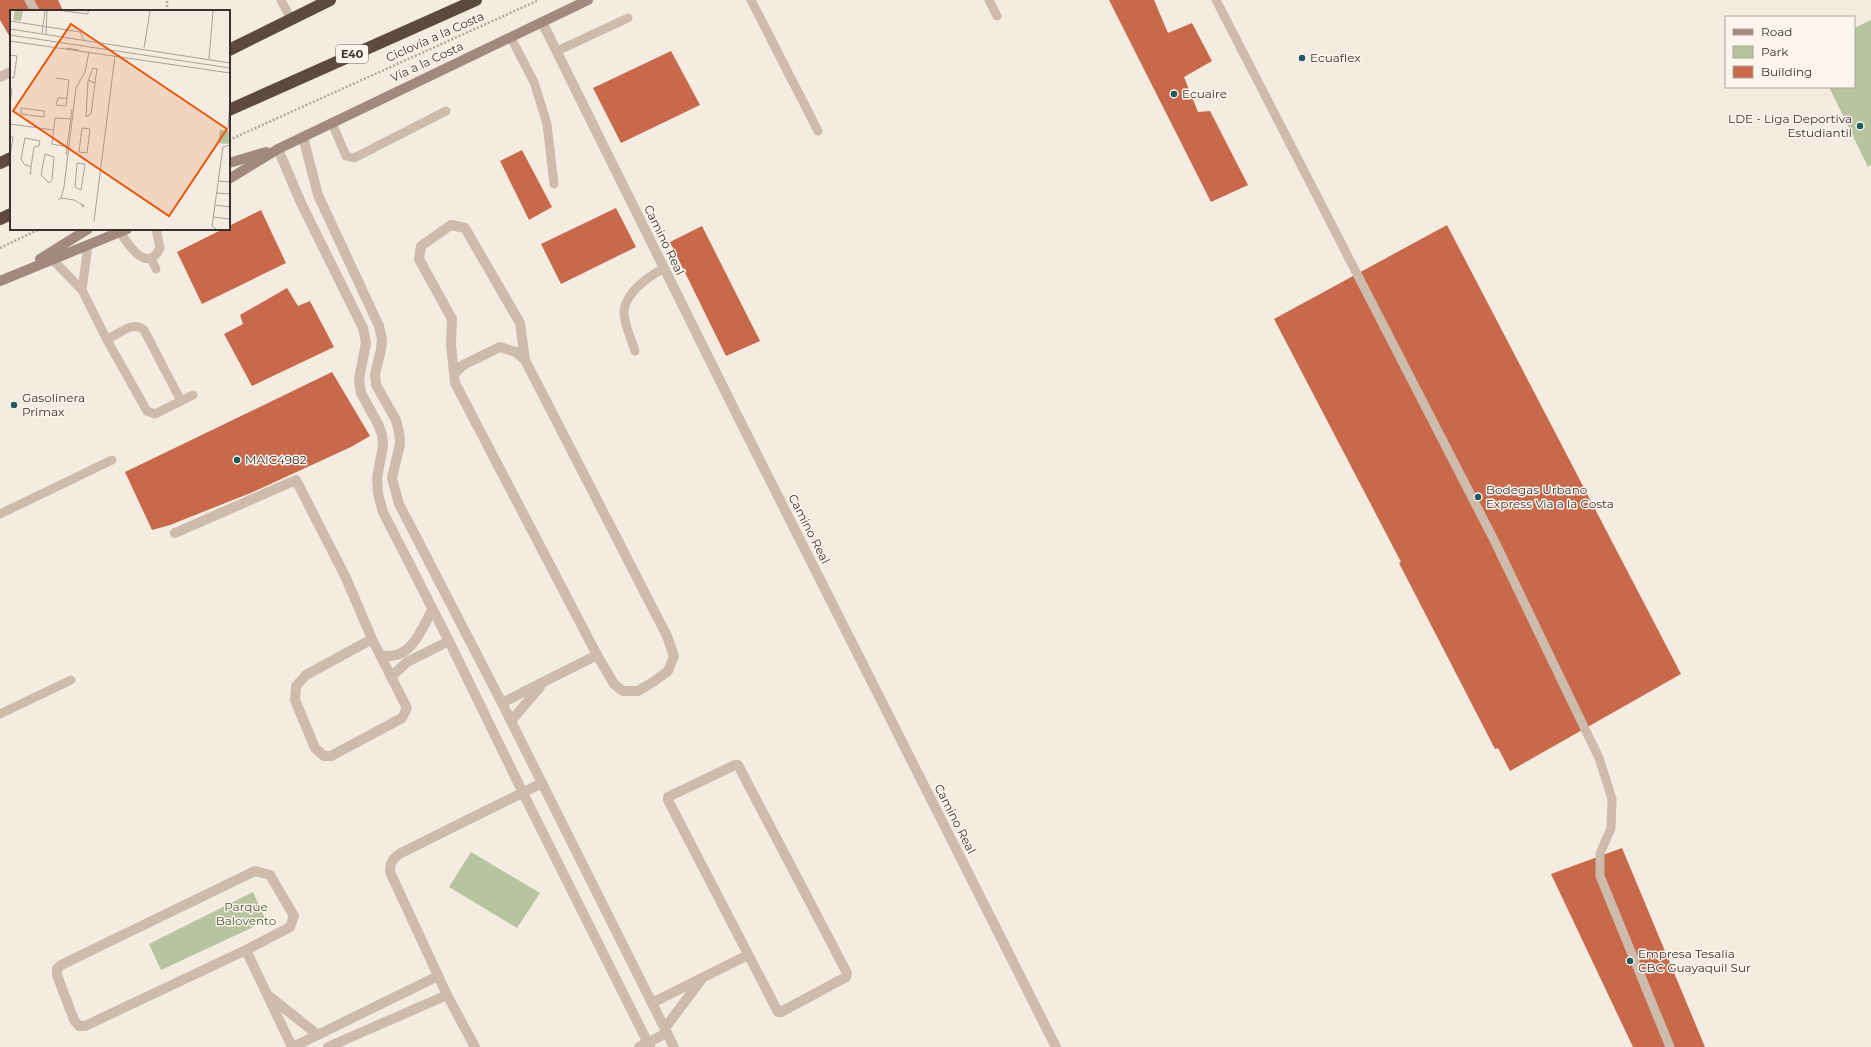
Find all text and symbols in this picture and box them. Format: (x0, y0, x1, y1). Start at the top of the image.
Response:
street label: Ciclovía a la Costa (383, 8, 486, 65)
inset map (10, 10, 230, 230)
legend (1725, 16, 1855, 88)
text: Road (1761, 24, 1792, 39)
street label: Vía a la Costa (388, 38, 466, 85)
text: Park (1761, 44, 1789, 59)
road number: E40 (336, 45, 368, 63)
place label: Ecuaflex (1310, 50, 1361, 65)
marker: Ecuaflex (1297, 53, 1307, 63)
text: Building (1761, 64, 1812, 79)
place label: Ecuaire (1182, 86, 1227, 101)
marker: Ecuaire (1169, 89, 1179, 99)
place label: LDE - Liga Deportiva Estudiantil (1728, 111, 1852, 140)
marker: LDE - Liga Deportiva Estudiantil (1855, 121, 1865, 131)
street label: Camino Real (641, 202, 688, 277)
place label: Gasolinera Primax (22, 390, 85, 419)
marker: Gasolinera Primax (9, 400, 19, 410)
place label: MAIC4982 (245, 452, 307, 467)
marker: MAIC4982 (232, 455, 242, 465)
place label: Bodegas Urbano Express Via a la Costa (1486, 482, 1614, 511)
street label: Camino Real (785, 491, 833, 566)
marker: Bodegas Urbano Express Via a la Costa (1473, 492, 1483, 502)
street label: Camino Real (931, 781, 979, 856)
park label: Parque Balovento (216, 899, 276, 928)
place label: Empresa Tesalia CBC Guayaquil Sur (1638, 946, 1751, 975)
marker: Empresa Tesalia CBC Guayaquil Sur (1625, 956, 1635, 966)

